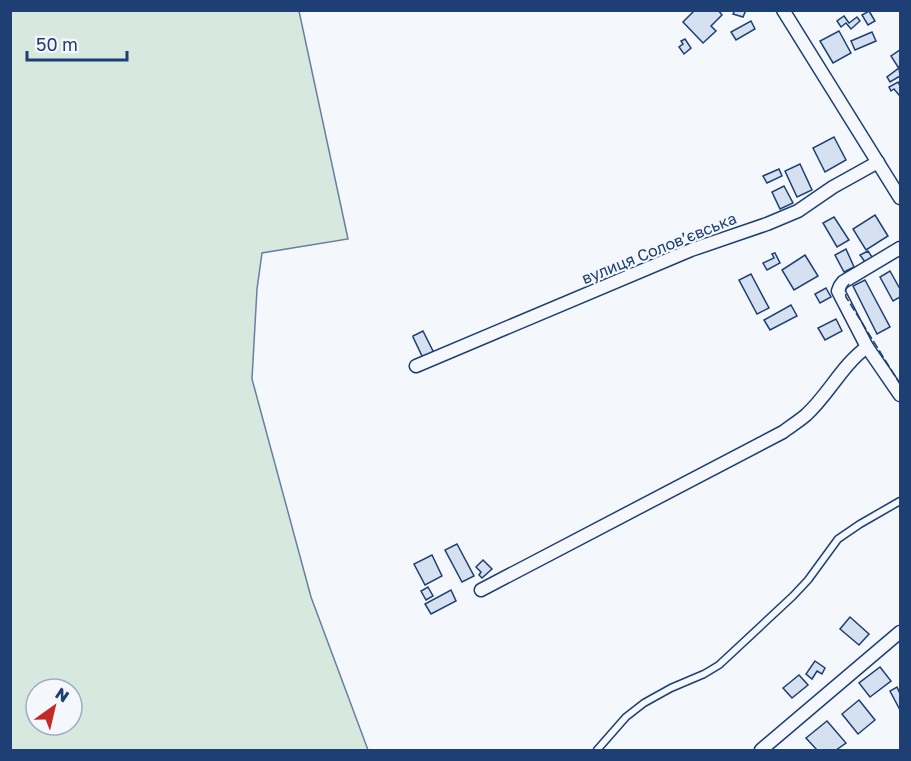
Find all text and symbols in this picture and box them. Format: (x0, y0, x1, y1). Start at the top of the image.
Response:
scale bar (27, 24, 128, 62)
text: 50 m (36, 33, 78, 55)
street label: вулиця Соловʼєвська (579, 208, 739, 288)
north arrow (24, 677, 84, 737)
text: N (52, 683, 73, 706)

